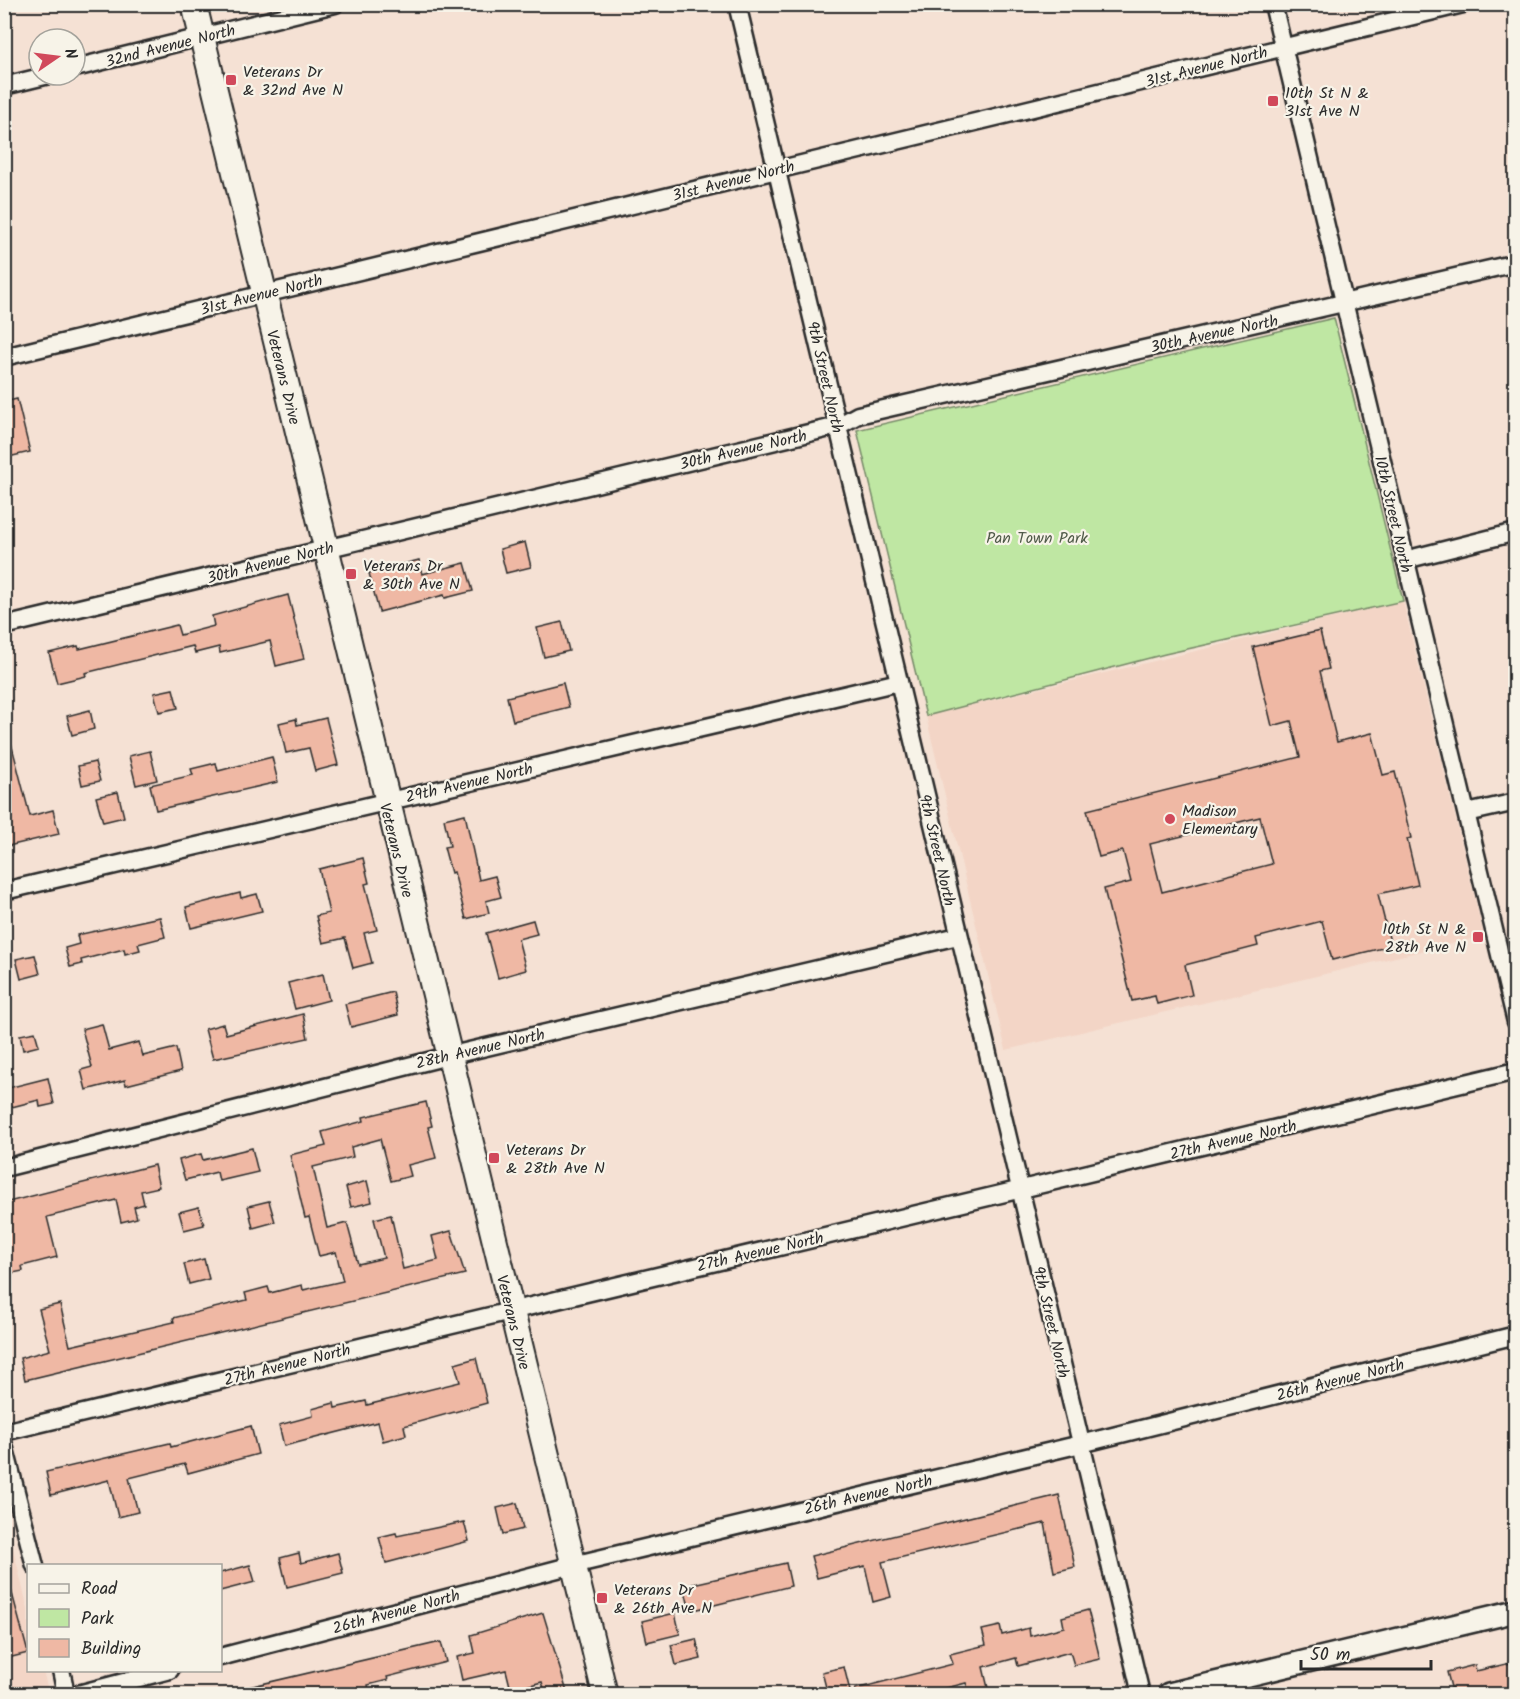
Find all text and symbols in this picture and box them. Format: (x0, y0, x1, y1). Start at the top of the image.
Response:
street label: 32nd Avenue North (103, 18, 238, 75)
north arrow (27, 27, 87, 87)
street label: 31st Avenue North (1143, 40, 1270, 95)
text: N (57, 46, 83, 62)
place label: Veterans Dr & 32nd Ave N (243, 60, 343, 103)
marker: Veterans Dr & 32nd Ave N (224, 73, 238, 87)
place label: 10th St N & 31st Ave N (1285, 81, 1369, 124)
marker: 10th St N & 31st Ave N (1266, 94, 1280, 108)
street label: 31st Avenue North (670, 154, 797, 209)
street label: 31st Avenue North (198, 268, 325, 323)
street label: 30th Avenue North (1148, 309, 1280, 360)
street label: 9th Street North (800, 319, 850, 436)
street label: Veterans Drive (259, 327, 306, 427)
street label: 30th Avenue North (677, 424, 809, 477)
street label: 10th Street North (1367, 453, 1418, 575)
park label: Pan Town Park (986, 526, 1088, 551)
street label: 30th Avenue North (204, 536, 336, 591)
place label: Veterans Dr & 30th Ave N (363, 554, 460, 597)
marker: Veterans Dr & 30th Ave N (344, 567, 358, 581)
street label: 29th Avenue North (403, 757, 535, 810)
street label: 9th Street North (912, 792, 962, 909)
place label: Madison Elementary (1182, 799, 1258, 842)
street label: Veterans Drive (372, 800, 419, 900)
marker: Madison Elementary (1163, 812, 1177, 826)
place label: 10th St N & 28th Ave N (1382, 917, 1466, 960)
marker: 10th St N & 28th Ave N (1471, 930, 1485, 944)
street label: 28th Avenue North (413, 1022, 547, 1076)
street label: 27th Avenue North (1167, 1114, 1299, 1167)
place label: Veterans Dr & 28th Ave N (506, 1138, 605, 1181)
marker: Veterans Dr & 28th Ave N (487, 1151, 501, 1165)
street label: 27th Avenue North (694, 1226, 826, 1279)
street label: 9th Street North (1026, 1264, 1076, 1381)
street label: Veterans Drive (489, 1272, 536, 1372)
street label: 27th Avenue North (221, 1338, 353, 1393)
street label: 26th Avenue North (1274, 1352, 1407, 1408)
street label: 26th Avenue North (802, 1469, 935, 1522)
legend (27, 1564, 222, 1672)
text: Road (81, 1575, 118, 1604)
place label: Veterans Dr & 26th Ave N (614, 1578, 712, 1621)
street label: 26th Avenue North (330, 1583, 463, 1641)
marker: Veterans Dr & 26th Ave N (595, 1591, 609, 1605)
text: Park (81, 1605, 114, 1634)
scale bar (1301, 1633, 1432, 1671)
text: Building (81, 1635, 141, 1664)
text: 50 m (1310, 1641, 1350, 1670)

